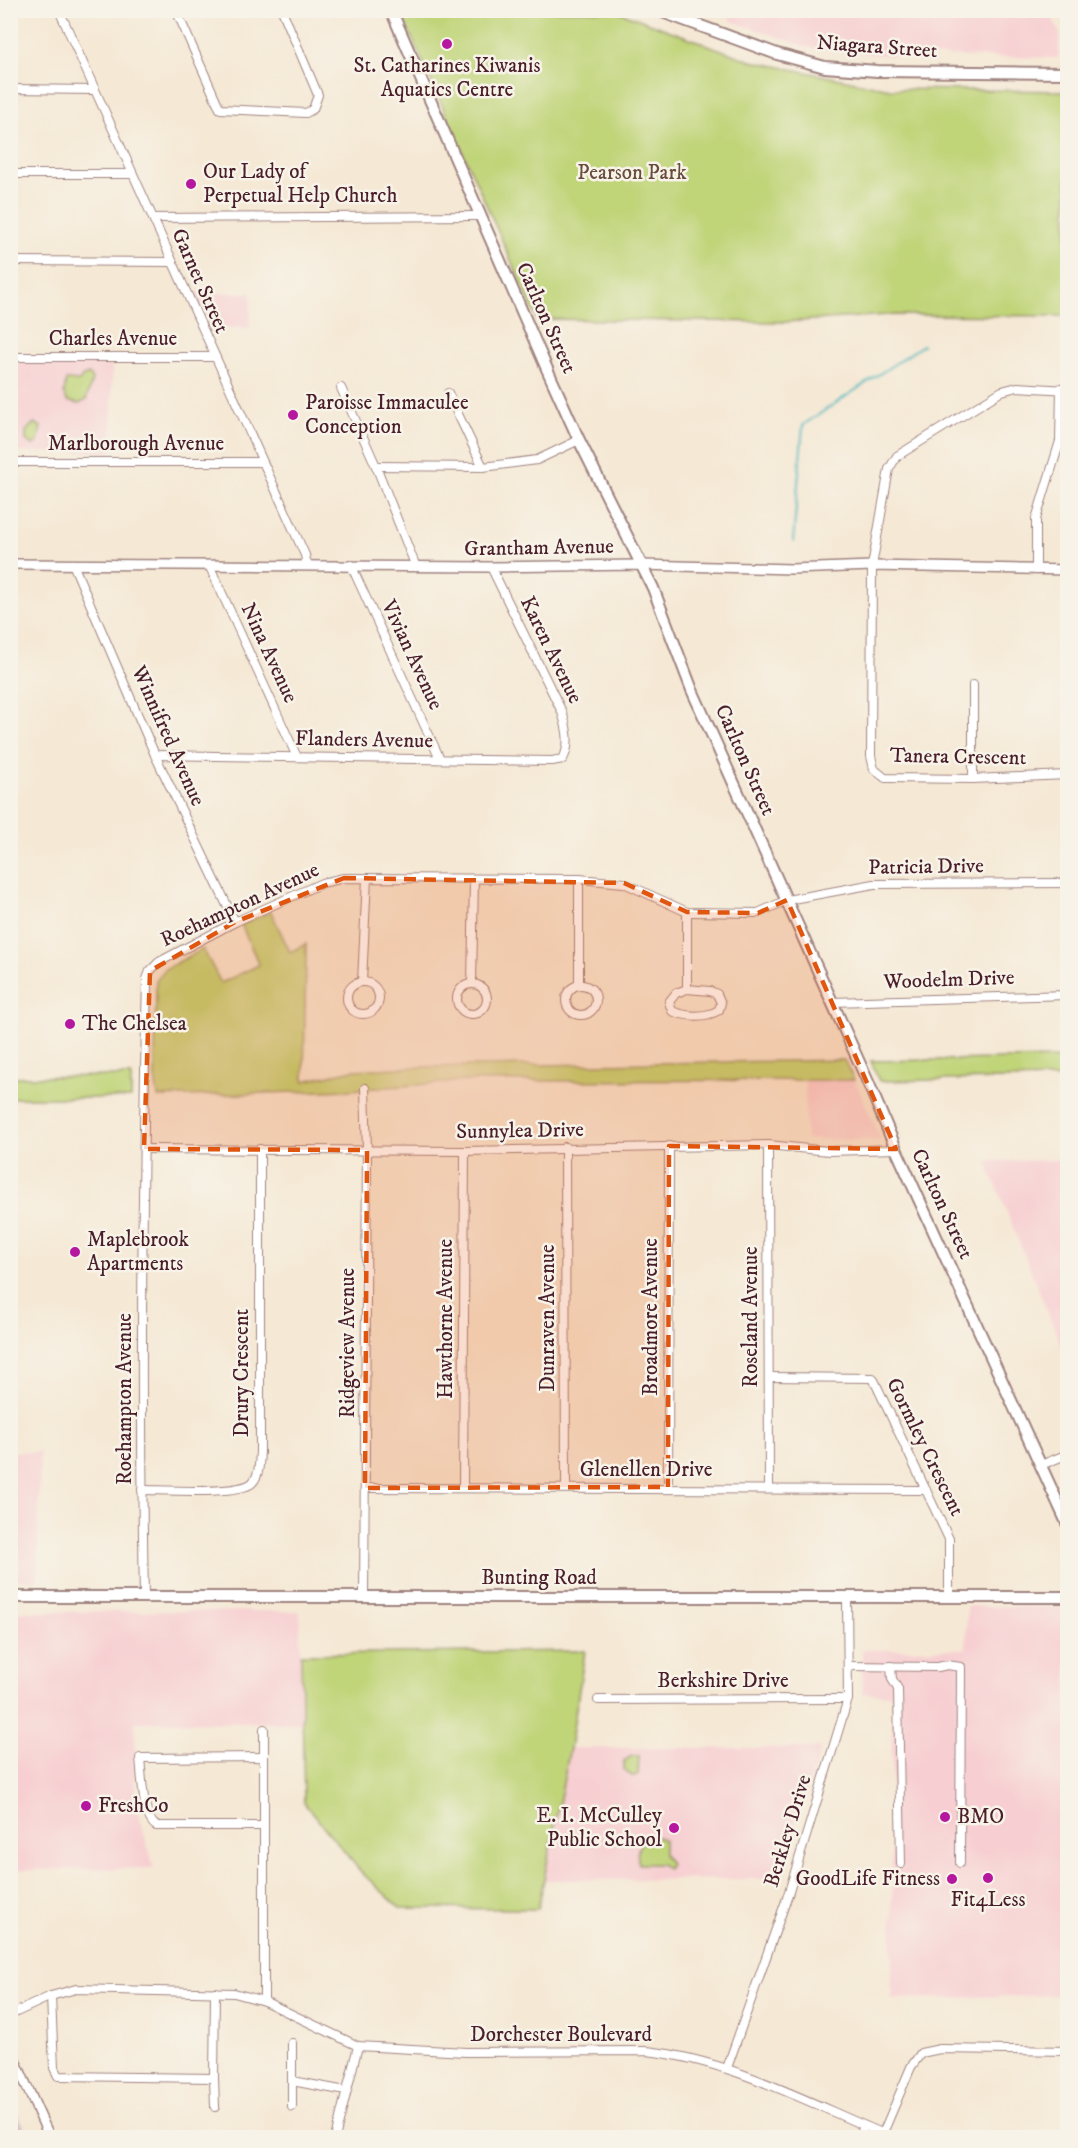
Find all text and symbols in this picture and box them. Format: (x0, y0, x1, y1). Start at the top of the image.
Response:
street label: Niagara Street (816, 30, 939, 64)
marker: St. Catharines Kiwanis Aquatics Centre (440, 37, 454, 51)
place label: St. Catharines Kiwanis Aquatics Centre (354, 53, 540, 103)
place label: Our Lady of Perpetual Help Church (203, 159, 397, 209)
park label: Pearson Park (577, 160, 687, 186)
marker: Our Lady of Perpetual Help Church (184, 177, 198, 191)
street label: Garnet Street (165, 225, 235, 338)
street label: Carlton Street (510, 258, 582, 378)
street label: Charles Avenue (49, 326, 178, 352)
place label: Paroisse Immaculee Conception (305, 390, 469, 440)
marker: Paroisse Immaculee Conception (286, 408, 300, 422)
street label: Marlborough Avenue (48, 431, 225, 457)
street label: Grantham Avenue (464, 534, 614, 562)
street label: Karen Avenue (514, 592, 588, 708)
street label: Vivian Avenue (375, 595, 449, 714)
street label: Nina Avenue (235, 599, 304, 707)
street label: Winnifred Avenue (125, 661, 211, 810)
street label: Carlton Street (709, 700, 781, 820)
street label: Flanders Avenue (295, 726, 434, 754)
street label: Tanera Crescent (890, 743, 1027, 771)
street label: Patricia Drive (868, 853, 984, 881)
street label: Roehampton Avenue (157, 857, 324, 953)
street label: Woodelm Drive (882, 965, 1015, 995)
place label: The Chelsea (82, 1011, 187, 1037)
marker: The Chelsea (63, 1017, 77, 1031)
street label: Sunnylea Drive (456, 1117, 584, 1145)
street label: Carlton Street (905, 1145, 979, 1264)
place label: Maplebrook Apartments (87, 1227, 189, 1277)
street label: Broadmore Avenue (638, 1238, 664, 1396)
street label: Hawthorne Avenue (433, 1239, 459, 1399)
street label: Dunraven Avenue (535, 1244, 561, 1392)
marker: Maplebrook Apartments (68, 1245, 82, 1259)
street label: Roseland Avenue (738, 1246, 764, 1388)
street label: Ridgeview Avenue (335, 1267, 361, 1418)
street label: Drury Crescent (229, 1308, 255, 1437)
street label: Roehampton Avenue (112, 1313, 138, 1485)
street label: Gormley Crescent (880, 1374, 970, 1521)
street label: Glenellen Drive (580, 1457, 713, 1483)
street label: Bunting Road (481, 1565, 597, 1591)
street label: Berkshire Drive (657, 1668, 789, 1694)
street label: Berkley Drive (759, 1771, 818, 1890)
place label: FreshCo (98, 1793, 168, 1819)
marker: FreshCo (79, 1799, 93, 1813)
place label: E. I. McCulley Public School (536, 1803, 663, 1853)
place label: BMO (957, 1804, 1004, 1830)
marker: BMO (938, 1810, 952, 1824)
marker: E. I. McCulley Public School (667, 1821, 681, 1835)
place label: GoodLife Fitness (796, 1866, 940, 1892)
marker: Fit4Less (981, 1871, 995, 1885)
marker: GoodLife Fitness (945, 1872, 959, 1886)
place label: Fit4Less (951, 1887, 1025, 1913)
street label: Dorchester Boulevard (470, 2022, 652, 2048)

